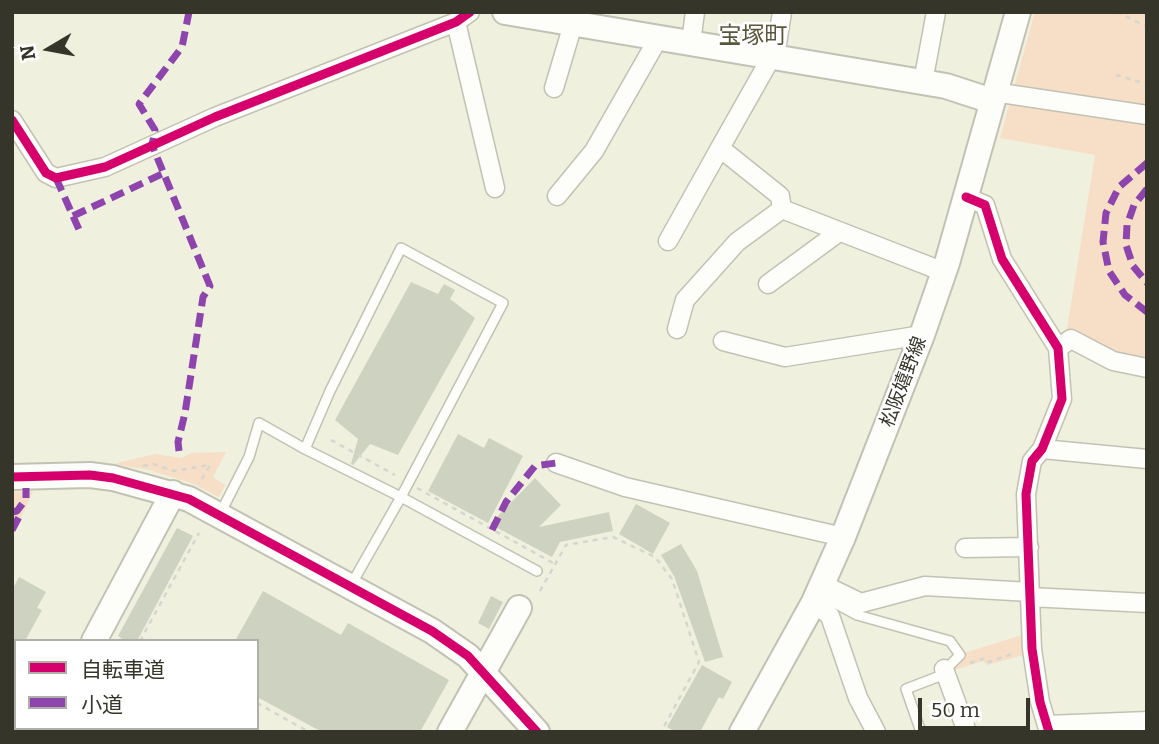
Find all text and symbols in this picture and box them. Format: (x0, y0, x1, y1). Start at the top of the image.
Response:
north arrow (14, 14, 84, 84)
district label: 宝塚町 (719, 23, 787, 51)
text: N (15, 44, 40, 62)
street label: 松阪嬉野線 (876, 334, 932, 430)
legend (14, 639, 259, 730)
text: 自転車道 (81, 657, 165, 683)
scale bar (921, 684, 1033, 728)
text: 小道 (81, 692, 123, 718)
text: 50 m (931, 697, 980, 723)

